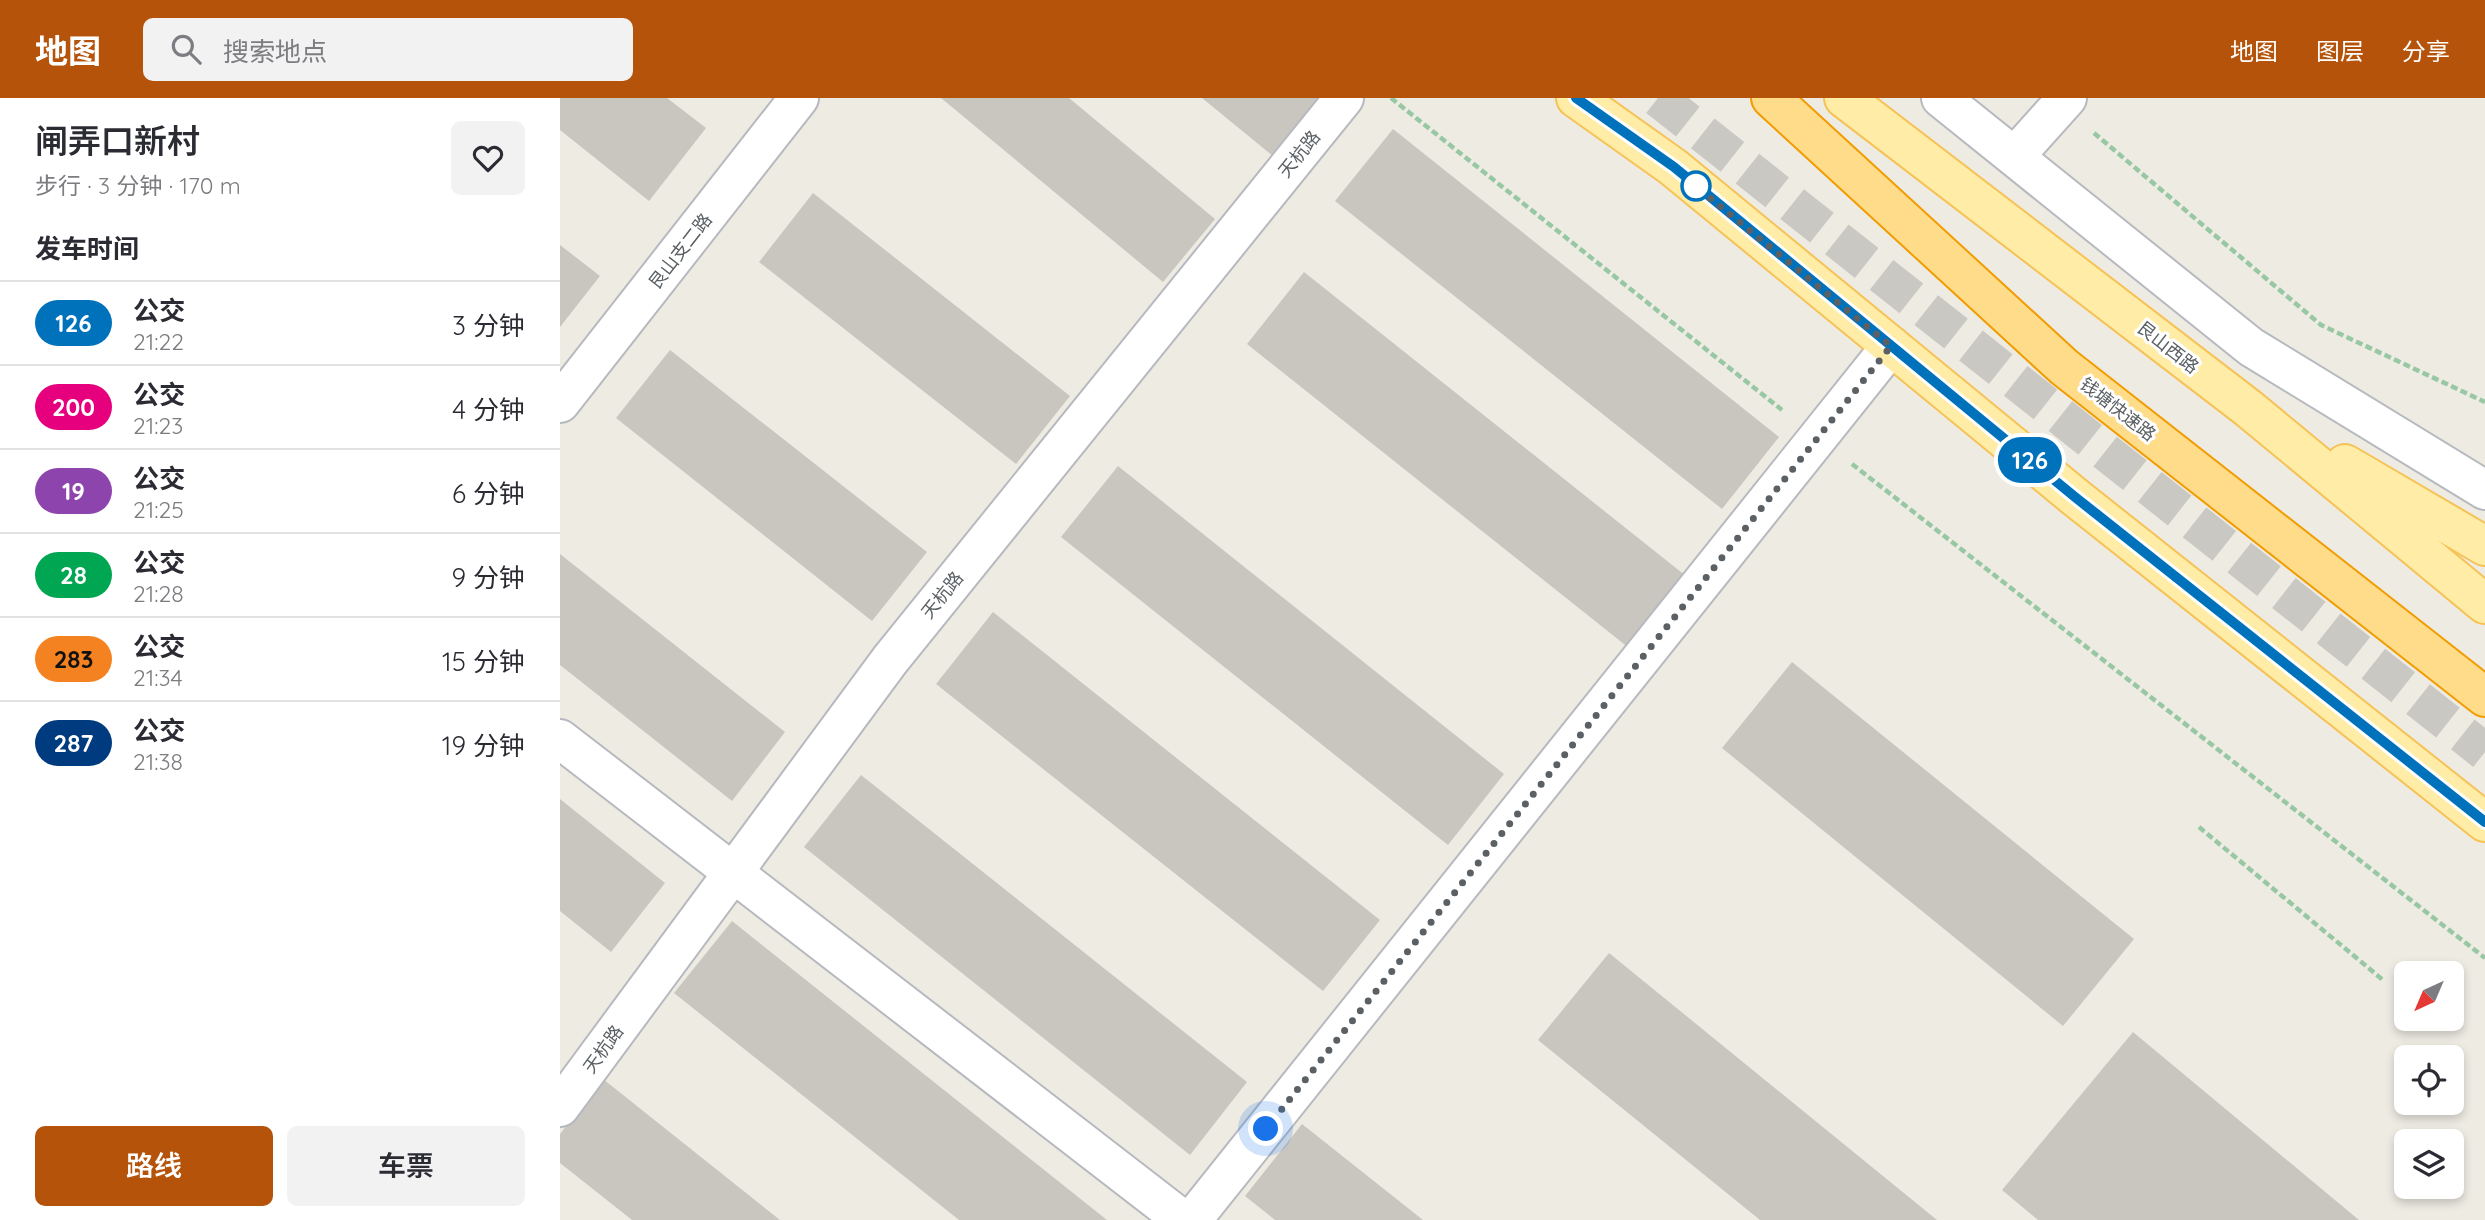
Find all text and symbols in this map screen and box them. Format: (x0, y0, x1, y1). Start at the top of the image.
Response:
search box (143, 18, 633, 81)
text: 地图 (35, 30, 101, 71)
icon: search (167, 30, 205, 68)
text: 搜索地点 (223, 35, 327, 68)
text: 地图 (2230, 36, 2278, 66)
text: 图层 (2316, 36, 2364, 66)
text: 分享 (2402, 36, 2450, 66)
text: 闸弄口新村 (35, 120, 200, 161)
button: heart (451, 121, 525, 195)
street label: 天杭路 (1273, 126, 1325, 182)
text: 步行 · 3 分钟 · 170 m (35, 171, 241, 200)
unlabelled marker (1681, 171, 1711, 201)
street label: 艮山支二路 (643, 208, 717, 294)
text: 发车时间 (35, 232, 139, 265)
text: 公交 (133, 294, 185, 327)
text: 126 (55, 308, 92, 338)
text: 3 分钟 (452, 309, 525, 342)
street label: 艮山西路 (2133, 316, 2203, 378)
text: 21:22 (133, 327, 184, 356)
street label: 钱塘快速路 (2075, 372, 2161, 446)
text: 公交 (133, 378, 185, 411)
text: 200 (52, 392, 95, 422)
text: 4 分钟 (452, 393, 525, 426)
text: 21:23 (133, 411, 183, 440)
line badge: 126 (1990, 437, 2070, 483)
text: 126 (2012, 445, 2048, 475)
text: 公交 (133, 462, 185, 495)
text: 19 (62, 476, 85, 506)
text: 6 分钟 (452, 477, 525, 510)
text: 21:25 (133, 495, 184, 524)
text: 公交 (133, 546, 185, 579)
text: 28 (60, 560, 87, 590)
text: 9 分钟 (451, 561, 525, 594)
street label: 天杭路 (916, 567, 968, 623)
text: 21:28 (133, 579, 184, 608)
text: 公交 (133, 630, 185, 663)
text: 283 (54, 644, 93, 674)
text: 15 分钟 (442, 645, 525, 678)
text: 21:34 (133, 663, 183, 692)
text: 公交 (133, 714, 185, 747)
text: 287 (54, 728, 93, 758)
text: 19 分钟 (442, 729, 525, 762)
text: 21:38 (133, 747, 183, 776)
north arrow (2394, 961, 2464, 1031)
map controls (2394, 961, 2464, 1199)
street label: 天杭路 (578, 1020, 628, 1078)
button: locate (2394, 1045, 2464, 1115)
your location (1248, 1111, 1283, 1146)
button: 路线 (35, 1126, 273, 1206)
button: 车票 (287, 1126, 525, 1206)
button: layers (2394, 1129, 2464, 1199)

